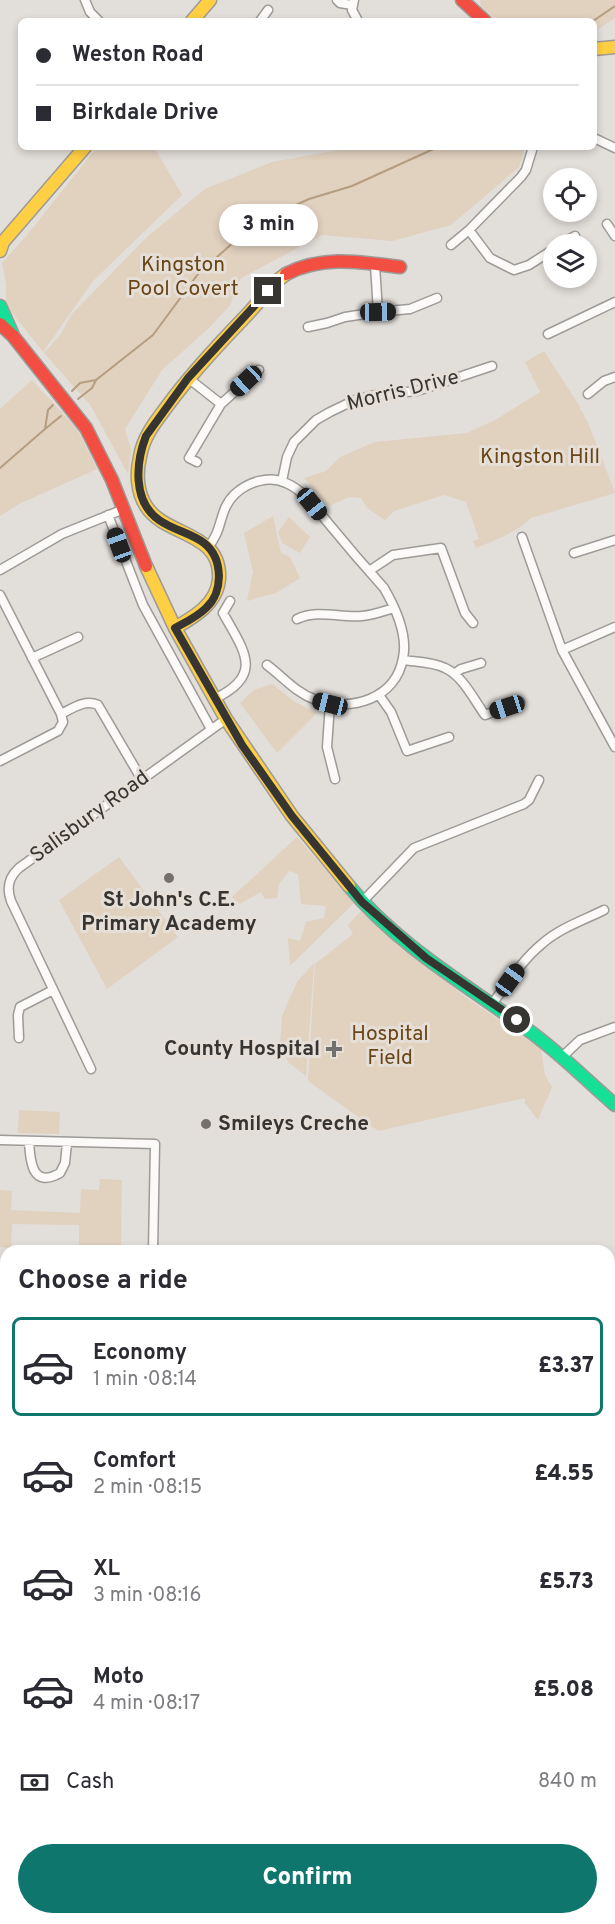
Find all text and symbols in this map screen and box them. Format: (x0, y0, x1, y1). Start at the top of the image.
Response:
text: Weston Road (72, 42, 204, 69)
text: Birkdale Drive (72, 100, 219, 127)
map controls (543, 168, 597, 288)
button: locate (543, 168, 597, 222)
callout: 3 min (218, 204, 318, 246)
text: 3 min (242, 212, 295, 238)
button: layers (543, 234, 597, 288)
park label: Kingston Pool Covert (127, 252, 239, 303)
route end (254, 277, 281, 304)
car (360, 303, 396, 321)
car (227, 362, 265, 400)
street label: Morris Drive (344, 364, 462, 418)
park label: Kingston Hill (480, 444, 600, 471)
car (294, 484, 330, 524)
car (104, 525, 134, 565)
car (310, 691, 350, 717)
car (487, 693, 527, 721)
street label: Salisbury Road (25, 765, 155, 869)
marker: St John's C.E. Primary Academy (162, 871, 176, 885)
place label: St John's C.E. Primary Academy (81, 887, 257, 938)
car (492, 960, 528, 1000)
route start (503, 1006, 530, 1033)
park label: Hospital Field (351, 1021, 429, 1072)
place label: County Hospital (164, 1036, 320, 1063)
marker: County Hospital (325, 1040, 343, 1058)
place label: Smileys Creche (218, 1111, 369, 1138)
marker: Smileys Creche (199, 1117, 213, 1131)
text: Choose a ride (18, 1264, 188, 1298)
icon: car (21, 1340, 75, 1394)
text: Economy (93, 1340, 187, 1367)
text: £3.37 (538, 1353, 594, 1380)
text: 1 min · 08:14 (93, 1367, 197, 1393)
icon: car (21, 1448, 75, 1502)
text: Comfort (93, 1448, 176, 1475)
text: £4.55 (534, 1461, 594, 1488)
text: 2 min · 08:15 (93, 1475, 202, 1501)
icon: car (21, 1556, 75, 1610)
text: XL (93, 1556, 120, 1583)
text: £5.73 (539, 1569, 594, 1596)
text: 3 min · 08:16 (93, 1583, 201, 1609)
icon: car (21, 1664, 75, 1718)
text: Moto (93, 1664, 144, 1691)
text: £5.08 (533, 1677, 594, 1704)
text: 4 min · 08:17 (93, 1691, 200, 1717)
icon: cash (18, 1766, 51, 1799)
text: Cash (66, 1769, 115, 1796)
text: 840 m (538, 1769, 597, 1795)
button: Confirm (18, 1844, 597, 1913)

